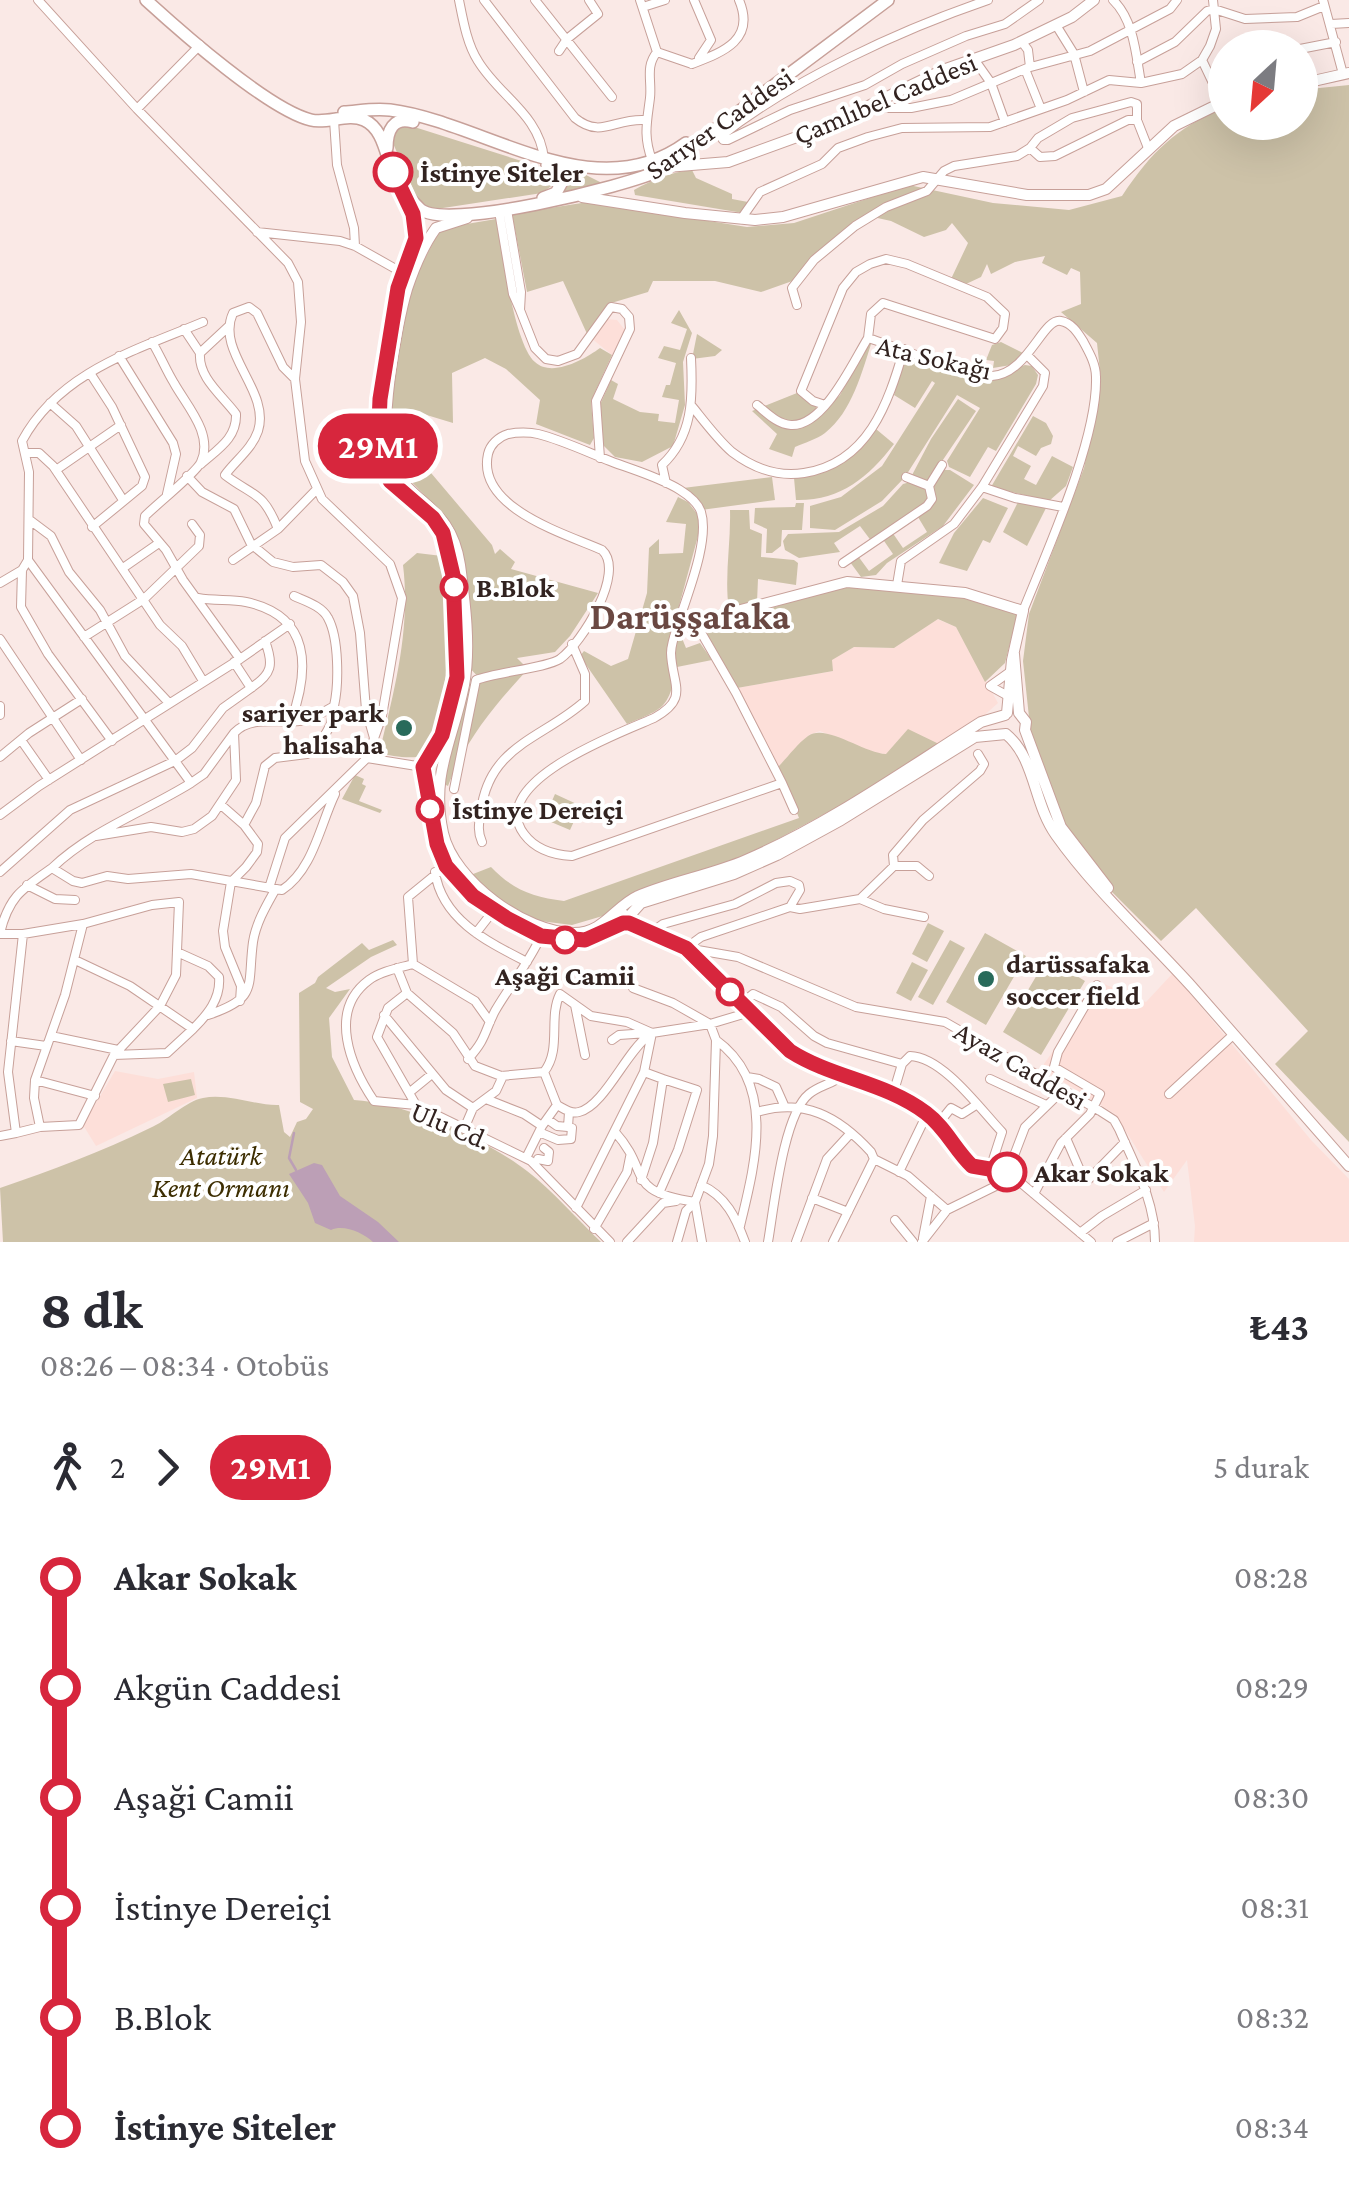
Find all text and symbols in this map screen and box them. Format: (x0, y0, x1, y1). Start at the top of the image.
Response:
north arrow (1208, 30, 1318, 140)
map controls (1208, 30, 1318, 140)
street label: Çamlıbel Caddesi (789, 46, 981, 151)
street label: Sarıyer Caddesi (640, 61, 799, 186)
marker: İstinye Siteler (374, 153, 412, 191)
place label: İstinye Siteler (420, 157, 584, 188)
street label: Ata Sokağı (873, 329, 994, 386)
line badge: 29M1 (308, 414, 448, 478)
text: 29M1 (338, 427, 418, 466)
place label: B.Blok (476, 572, 555, 603)
marker: B.Blok (441, 574, 467, 600)
district label: Darüşşafaka (590, 595, 791, 637)
place label: sariyer park halisaha (242, 697, 385, 760)
marker: sariyer park halisaha (393, 717, 415, 739)
place label: İstinye Dereiçi (452, 794, 623, 825)
marker: İstinye Dereiçi (417, 796, 443, 822)
marker: Aşaği Camii (552, 927, 578, 953)
place label: darüssafaka soccer field (1006, 948, 1150, 1011)
place label: Aşaği Camii (494, 960, 635, 991)
marker: darüssafaka soccer field (975, 968, 997, 990)
unlabelled marker (717, 979, 743, 1005)
street label: Ayaz Caddesi (949, 1015, 1092, 1116)
street label: Ulu Cd. (406, 1095, 495, 1156)
park label: Atatürk Kent Ormanı (152, 1140, 290, 1203)
marker: Akar Sokak (988, 1153, 1026, 1191)
place label: Akar Sokak (1033, 1157, 1169, 1188)
text: 8 dk (40, 1279, 143, 1340)
text: ₺43 (1250, 1306, 1309, 1348)
text: 08:26 – 08:34 · Otobüs (40, 1347, 329, 1383)
icon: walk (40, 1440, 95, 1495)
icon: forward (140, 1440, 195, 1495)
text: 29M1 (230, 1448, 311, 1487)
text: 2 (110, 1449, 125, 1485)
text: 5 durak (1213, 1449, 1309, 1485)
text: Akar Sokak (114, 1556, 296, 1598)
text: 08:28 (1234, 1559, 1309, 1595)
text: Akgün Caddesi (114, 1666, 341, 1708)
text: 08:29 (1235, 1669, 1309, 1705)
text: Aşaği Camii (114, 1776, 294, 1818)
text: 08:30 (1233, 1779, 1309, 1815)
text: İstinye Dereiçi (114, 1886, 331, 1928)
text: 08:31 (1241, 1889, 1309, 1925)
text: B.Blok (114, 1996, 211, 2038)
text: 08:32 (1236, 1999, 1309, 2035)
text: İstinye Siteler (114, 2106, 336, 2148)
text: 08:34 (1235, 2109, 1309, 2145)

